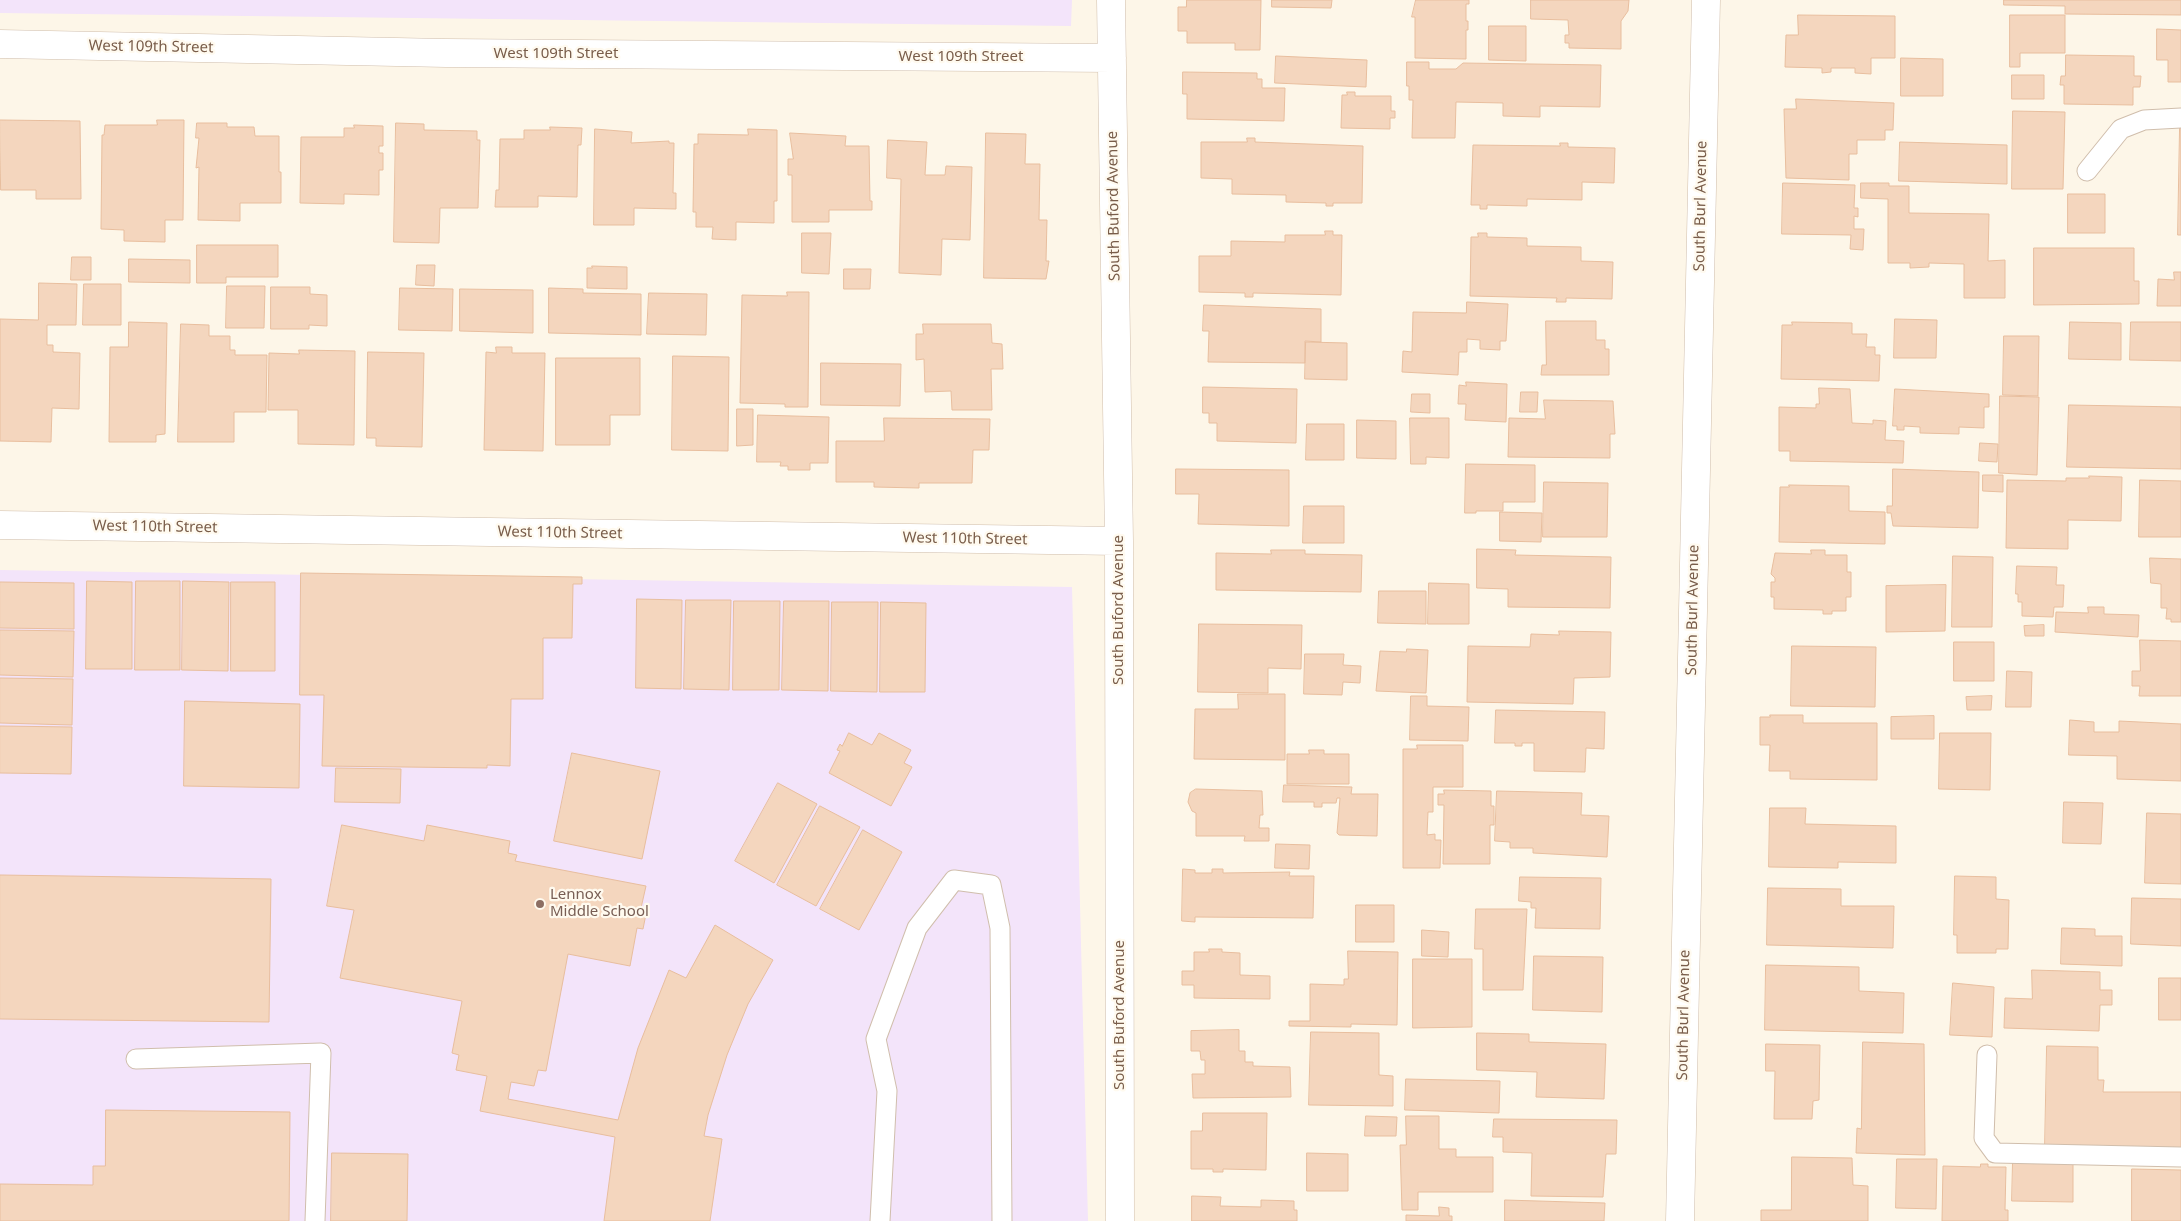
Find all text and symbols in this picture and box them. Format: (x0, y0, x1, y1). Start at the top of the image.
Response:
street label: West 109th Street (88, 37, 214, 57)
street label: West 109th Street (494, 45, 618, 63)
street label: West 109th Street (899, 48, 1023, 66)
street label: South Buford Avenue (1104, 131, 1124, 281)
street label: South Burl Avenue (1691, 140, 1711, 272)
street label: West 110th Street (92, 517, 218, 537)
street label: West 110th Street (497, 523, 623, 543)
street label: West 110th Street (902, 529, 1028, 549)
street label: South Buford Avenue (1110, 535, 1128, 685)
street label: South Burl Avenue (1683, 544, 1703, 676)
place label: Lennox Middle School (550, 886, 649, 921)
marker: Lennox Middle School (534, 898, 546, 910)
street label: South Buford Avenue (1111, 940, 1129, 1090)
street label: South Burl Avenue (1674, 949, 1694, 1081)

